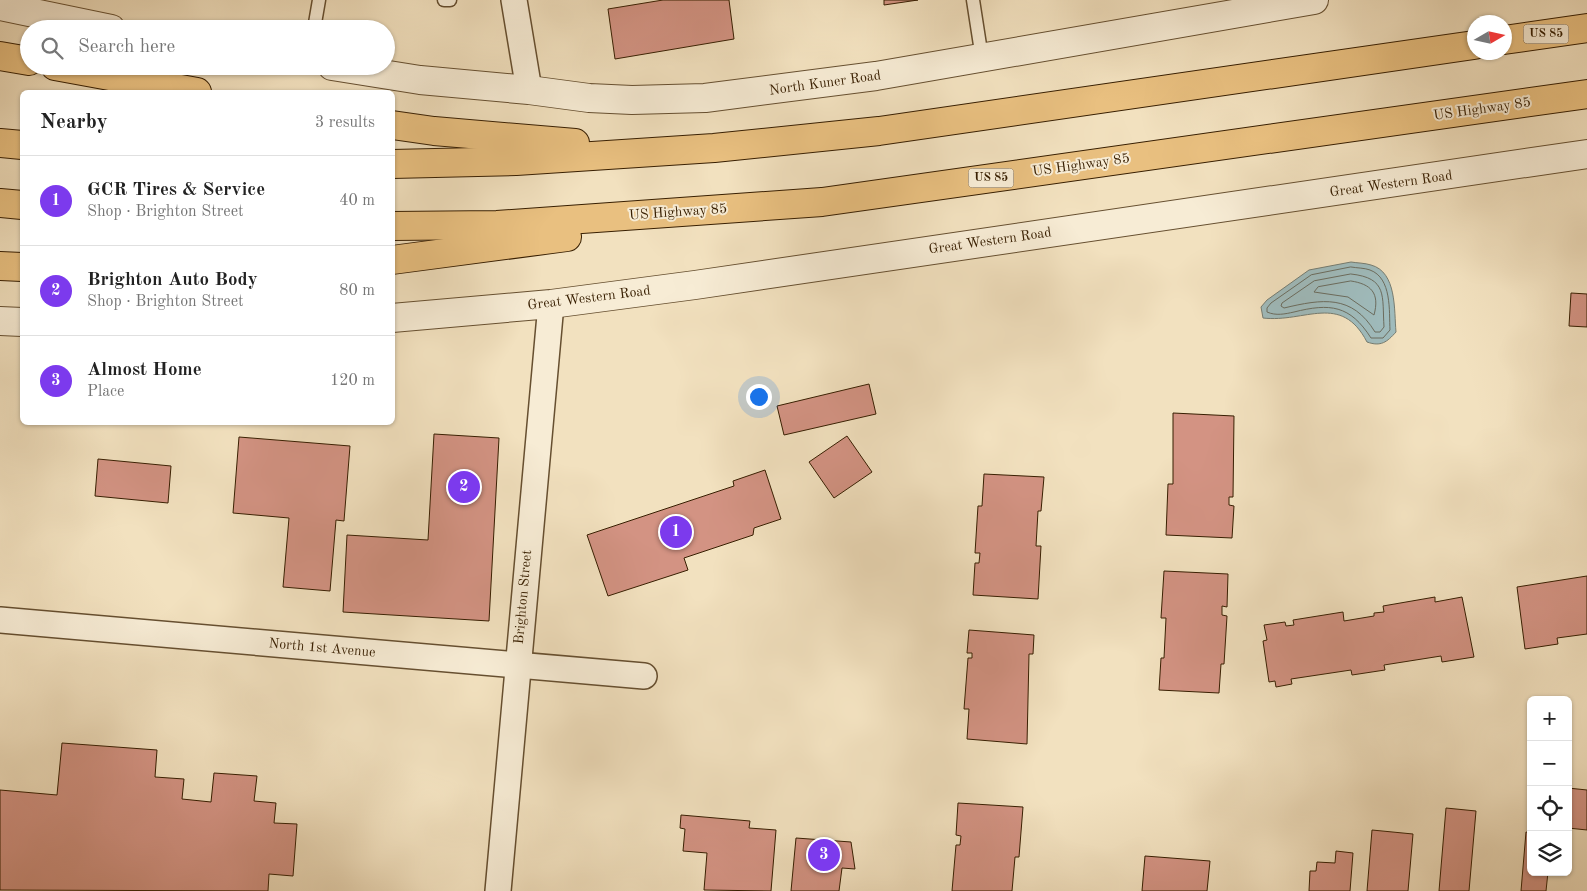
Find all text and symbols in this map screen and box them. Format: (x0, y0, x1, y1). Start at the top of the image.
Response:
north arrow (1467, 15, 1512, 60)
search box (20, 20, 395, 75)
road number: US 85 (1524, 24, 1568, 44)
icon: search (38, 34, 66, 62)
text: Search here (78, 38, 175, 57)
street label: North Kuner Road (768, 68, 882, 98)
street label: US Highway 85 (1432, 95, 1532, 123)
text: Nearby (40, 112, 108, 133)
text: 3 results (315, 115, 375, 131)
street label: US Highway 85 (1031, 151, 1131, 179)
road number: US 85 (968, 168, 1014, 188)
street label: Great Western Road (1329, 168, 1453, 200)
text: GCR Tires & Service (87, 181, 265, 200)
text: 1 (51, 193, 61, 209)
text: 40 m (339, 193, 375, 209)
street label: US Highway 85 (629, 202, 727, 222)
text: Shop · Brighton Street (87, 204, 244, 220)
street label: Great Western Road (928, 225, 1052, 257)
text: Brighton Auto Body (87, 271, 258, 290)
text: 2 (51, 283, 61, 299)
text: 80 m (339, 283, 375, 299)
street label: Great Western Road (527, 284, 651, 312)
text: Shop · Brighton Street (87, 294, 244, 310)
text: Almost Home (87, 361, 202, 380)
text: 3 (51, 373, 61, 389)
text: 120 m (330, 373, 375, 389)
text: Place (87, 384, 124, 400)
your location (746, 384, 772, 410)
pin: 2 (448, 468, 480, 506)
pin: 1 (660, 513, 692, 551)
street label: Brighton Street (512, 549, 534, 645)
street label: North 1st Avenue (268, 636, 376, 660)
map controls (1527, 696, 1572, 876)
button: + (1527, 696, 1572, 741)
button: − (1527, 741, 1572, 786)
button: locate (1527, 786, 1572, 831)
button: layers (1527, 831, 1572, 876)
pin: 3 (808, 836, 840, 874)

